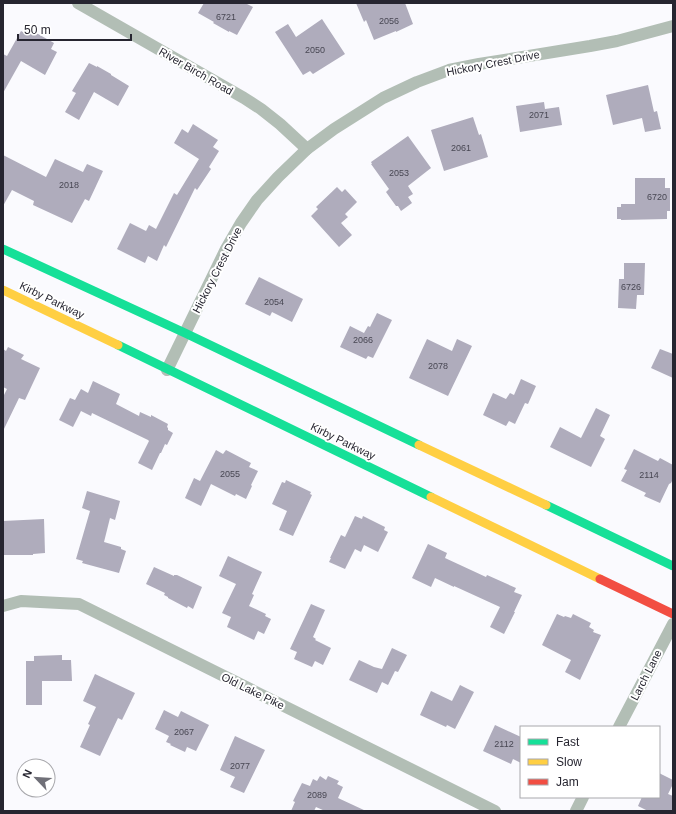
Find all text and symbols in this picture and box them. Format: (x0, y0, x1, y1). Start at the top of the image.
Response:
house number: 6721 (216, 12, 236, 22)
scale bar (18, 16, 131, 42)
house number: 2056 (379, 16, 399, 26)
text: 50 m (24, 23, 51, 37)
street label: River Birch Road (157, 45, 235, 97)
house number: 2050 (305, 45, 325, 55)
street label: Hickory Crest Drive (445, 48, 541, 78)
house number: 2071 (529, 110, 549, 120)
house number: 2061 (451, 143, 471, 153)
house number: 2053 (389, 168, 409, 178)
house number: 2018 (59, 180, 79, 190)
house number: 6720 (647, 192, 667, 202)
street label: Hickory Crest Drive (190, 225, 244, 315)
street label: Kirby Parkway (18, 279, 87, 321)
house number: 6726 (621, 282, 641, 292)
house number: 2054 (264, 297, 284, 307)
house number: 2066 (353, 335, 373, 345)
house number: 2078 (428, 361, 448, 371)
street label: Kirby Parkway (309, 420, 378, 462)
house number: 2055 (220, 469, 240, 479)
house number: 2114 (639, 470, 659, 480)
street label: Larch Lane (628, 648, 664, 702)
street label: Old Lake Pike (220, 671, 286, 711)
legend (520, 726, 660, 798)
house number: 2067 (174, 727, 194, 737)
text: Fast (556, 735, 580, 749)
house number: 2112 (494, 739, 514, 749)
text: Slow (556, 755, 582, 769)
north arrow (16, 758, 56, 798)
house number: 2077 (230, 761, 250, 771)
text: N (20, 768, 34, 780)
text: Jam (556, 775, 579, 789)
house number: 2089 (307, 790, 327, 800)

